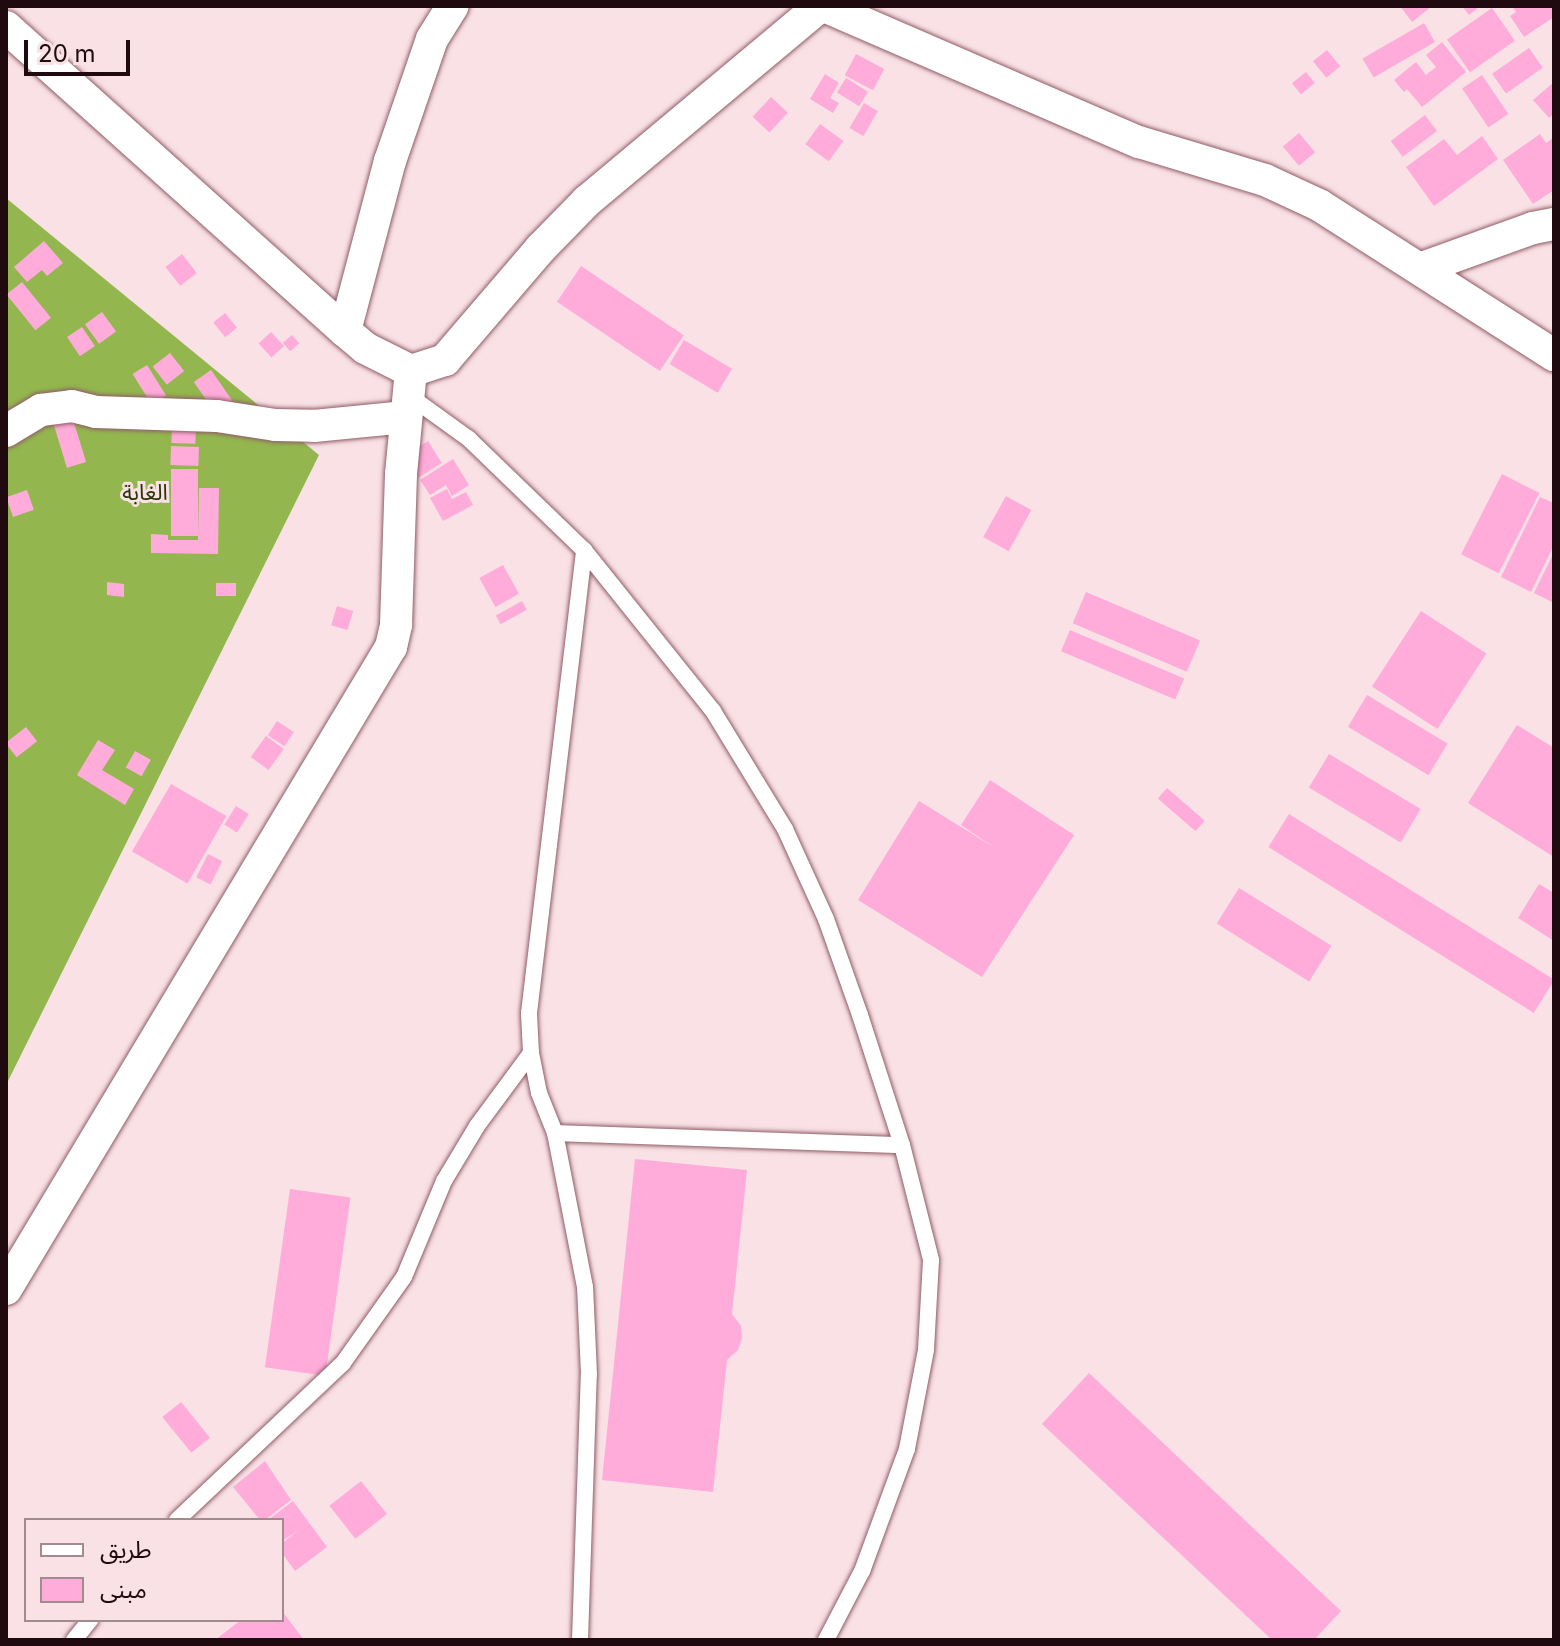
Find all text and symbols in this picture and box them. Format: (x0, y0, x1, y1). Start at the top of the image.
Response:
scale bar (28, 24, 134, 74)
text: 20 m (38, 39, 96, 68)
park label: الغابة (122, 480, 168, 506)
legend (24, 1518, 284, 1622)
text: طريق (100, 1535, 152, 1564)
text: مبنى (100, 1575, 147, 1604)

